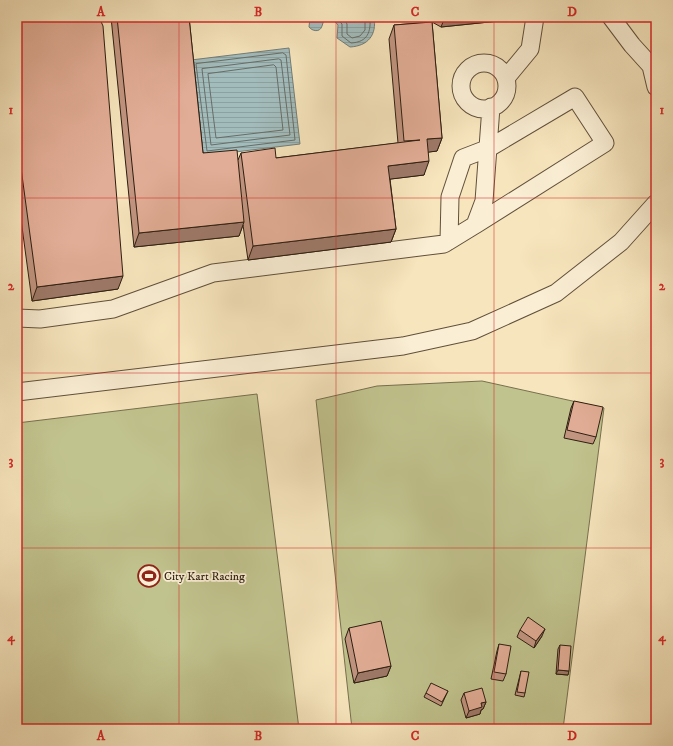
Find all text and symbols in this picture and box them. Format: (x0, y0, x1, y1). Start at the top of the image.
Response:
text: A (96, 4, 106, 20)
text: B (254, 4, 262, 20)
text: C (411, 4, 420, 20)
text: D (567, 4, 577, 20)
text: 1 (9, 102, 14, 118)
text: 1 (660, 102, 665, 118)
text: 2 (8, 278, 15, 294)
text: 2 (659, 278, 666, 294)
text: 3 (9, 453, 14, 469)
text: 3 (660, 453, 665, 469)
sports icon: City Kart Racing (136, 563, 162, 589)
place label: City Kart Racing (164, 569, 245, 584)
text: 4 (6, 629, 15, 646)
text: 4 (657, 629, 666, 646)
text: A (96, 728, 106, 744)
text: B (254, 728, 262, 744)
text: C (411, 728, 420, 744)
text: D (567, 728, 577, 744)

